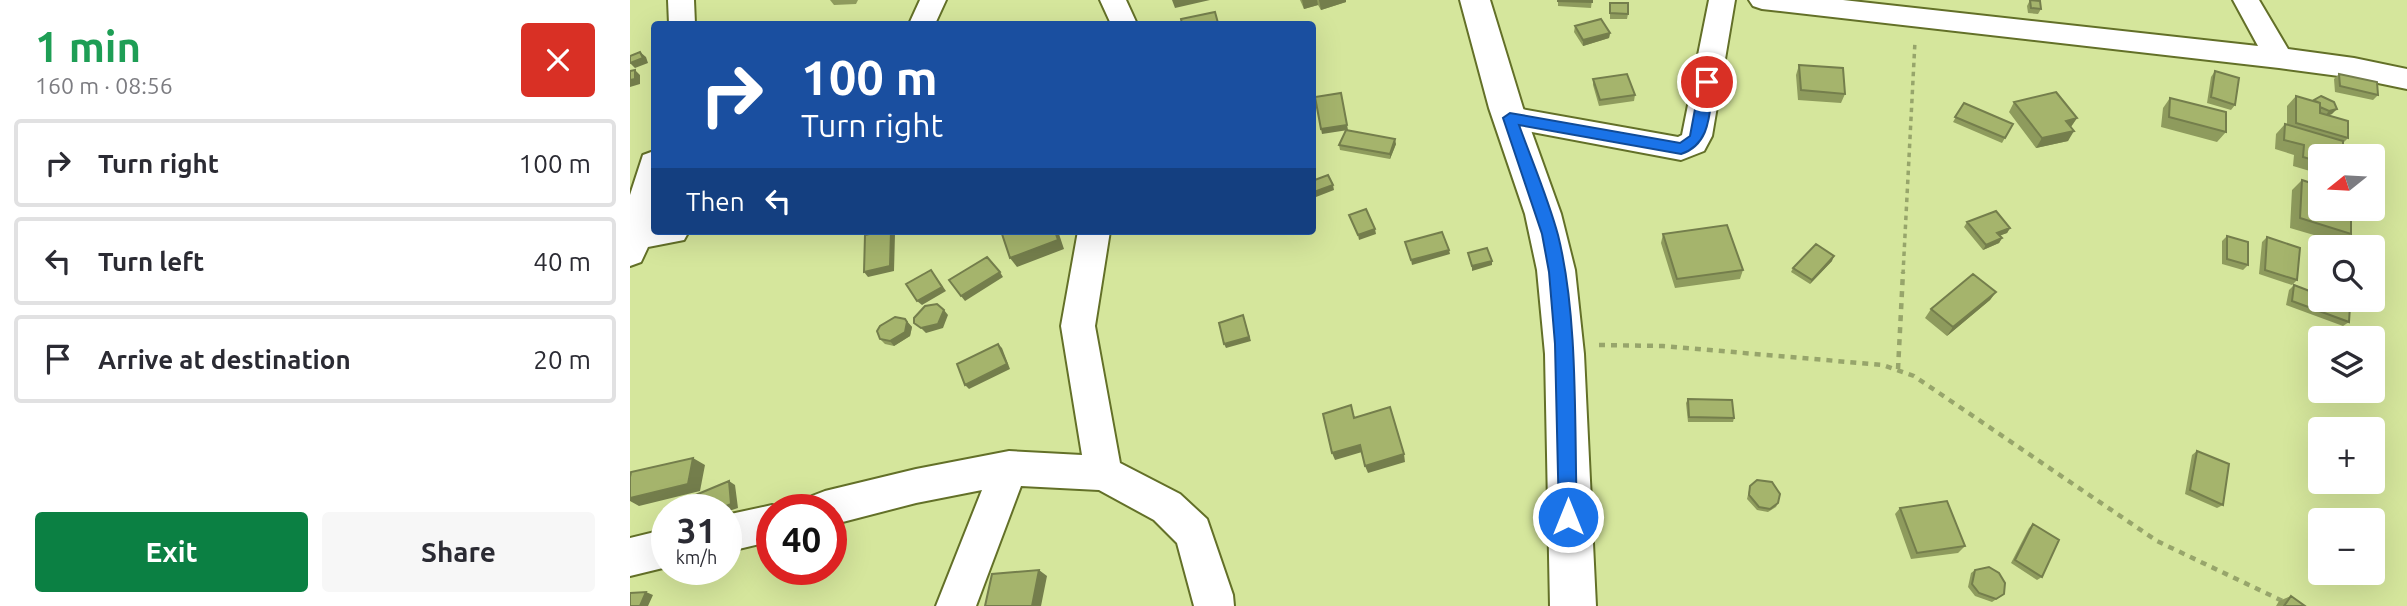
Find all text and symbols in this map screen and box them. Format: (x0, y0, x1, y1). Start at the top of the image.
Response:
text: 1 min (35, 23, 141, 70)
button: close (521, 23, 595, 97)
icon: right (686, 49, 777, 140)
text: 100 m (801, 49, 938, 104)
pin (1677, 52, 1737, 112)
icon: arrive (1688, 63, 1726, 101)
text: 160 m · 08:56 (35, 73, 173, 98)
text: Turn right (801, 107, 943, 143)
icon: right (39, 144, 77, 182)
north arrow (2308, 144, 2385, 220)
map controls (2308, 144, 2385, 585)
text: Turn right (98, 149, 219, 178)
text: 100 m (519, 149, 591, 178)
icon: left (759, 182, 797, 220)
text: Then (686, 187, 745, 216)
button: search (2308, 235, 2385, 312)
icon: left (39, 242, 77, 280)
text: Turn left (98, 247, 204, 276)
text: 40 m (533, 247, 591, 276)
button: layers (2308, 326, 2385, 403)
icon: arrive (39, 340, 77, 378)
text: Arrive at destination (98, 345, 351, 374)
text: 20 m (533, 345, 591, 374)
button: + (2308, 417, 2385, 494)
position arrow (1531, 480, 1605, 554)
speed limit sign: 40 (756, 494, 847, 585)
button: − (2308, 508, 2385, 585)
text: 31 (677, 510, 716, 550)
button: Exit (35, 512, 308, 592)
button: Share (322, 512, 595, 592)
text: km/h (676, 547, 717, 567)

